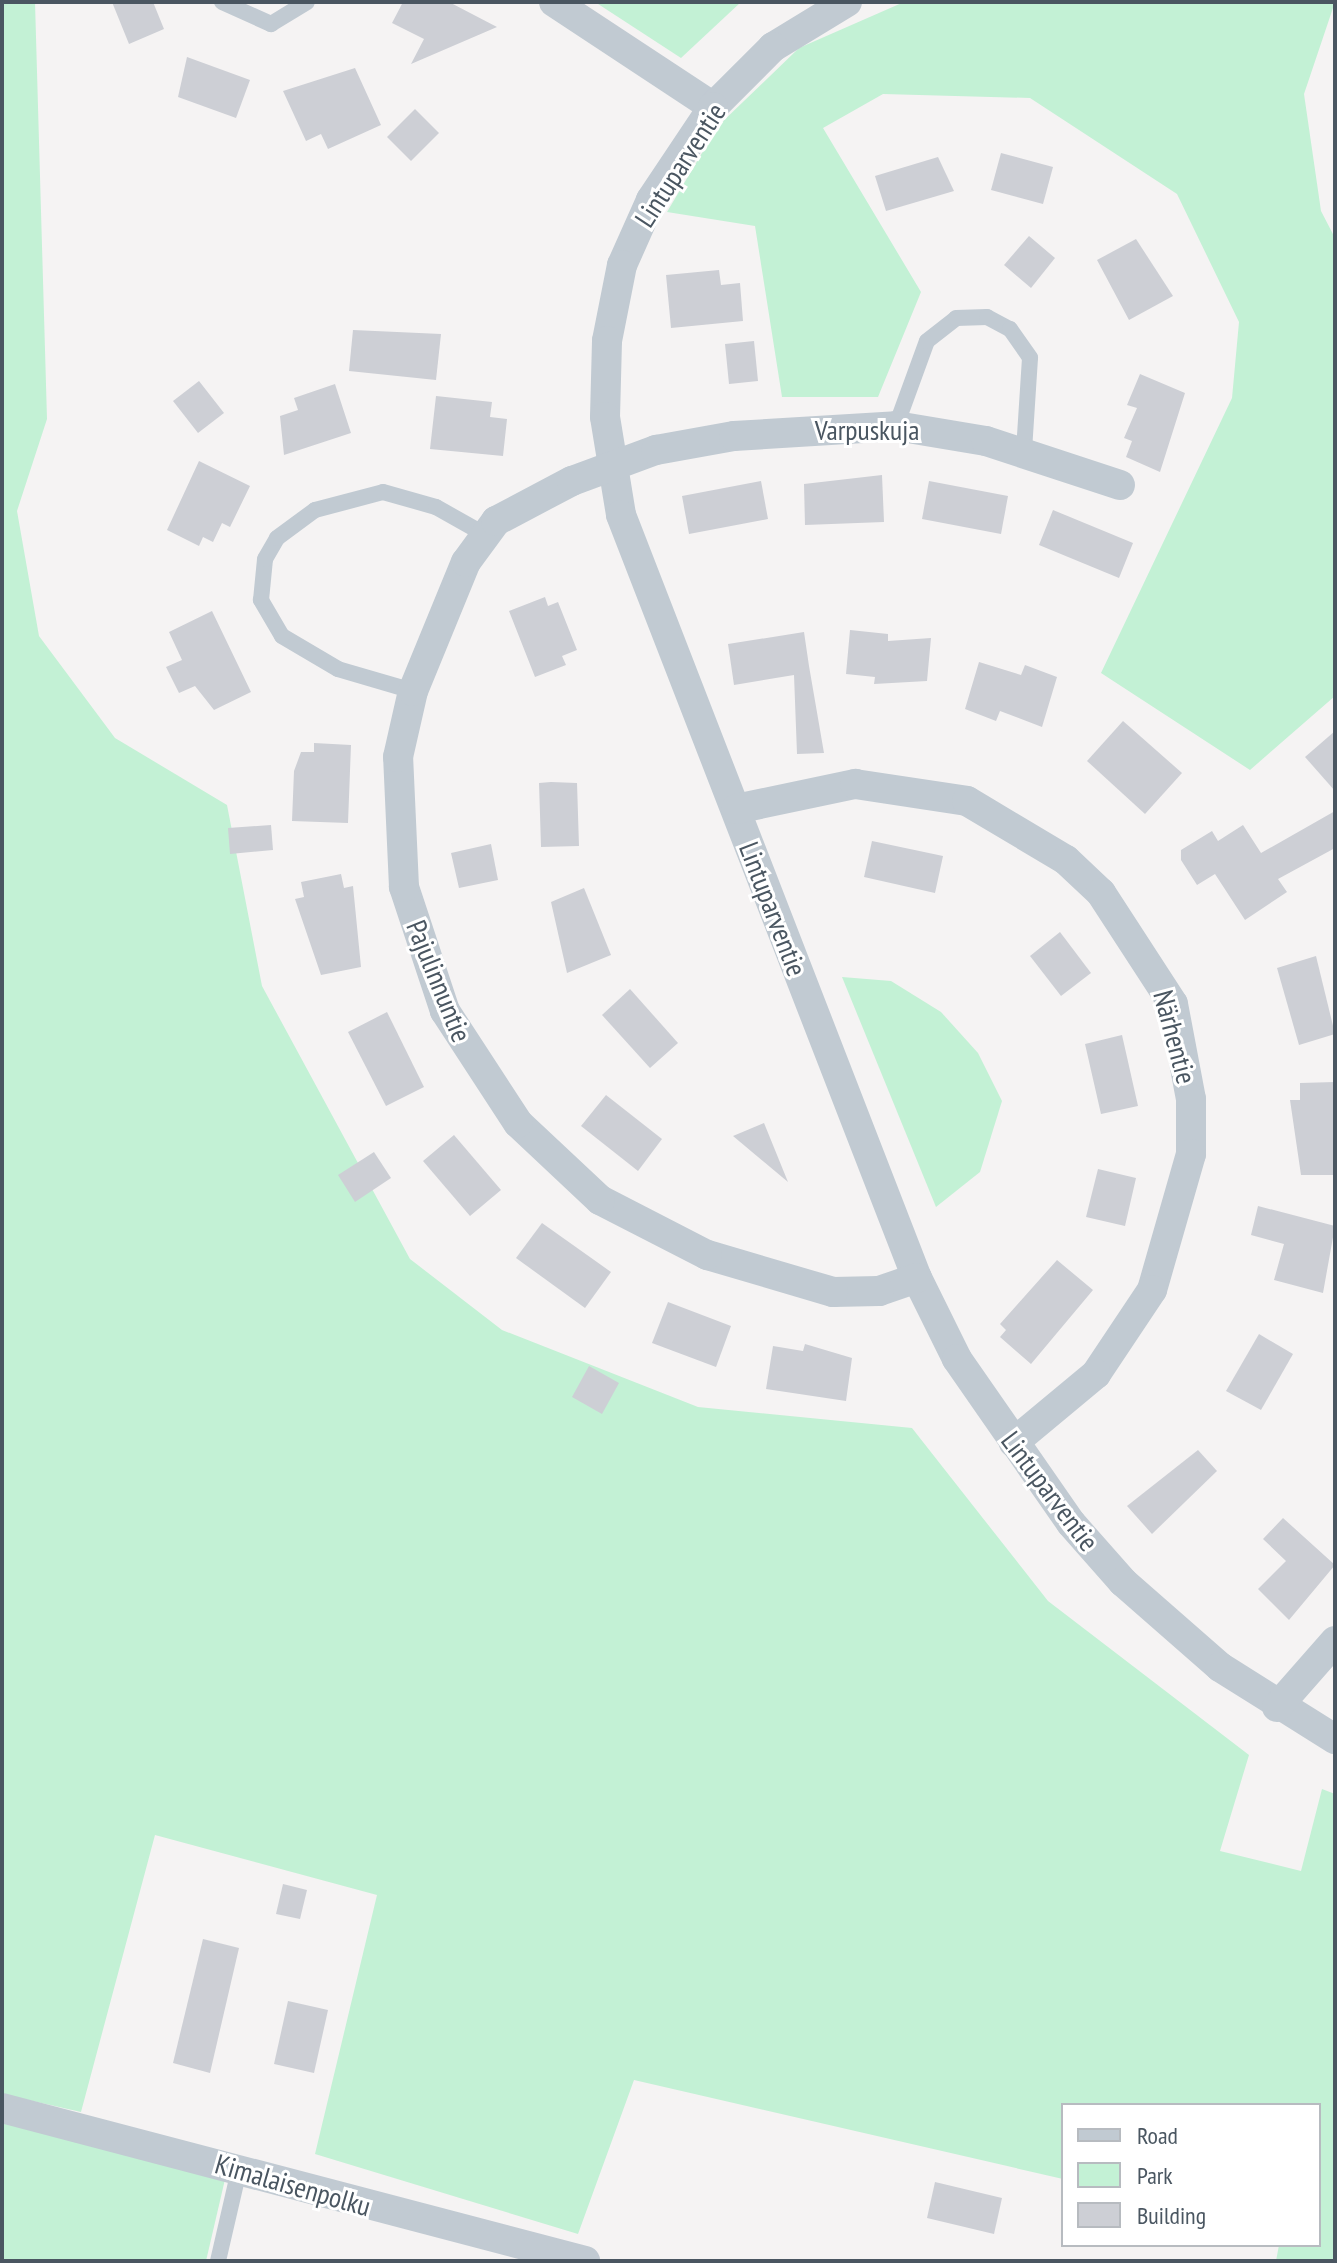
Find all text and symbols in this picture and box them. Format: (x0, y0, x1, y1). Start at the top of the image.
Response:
street label: Lintuparventie (628, 97, 732, 233)
street label: Varpuskuja (815, 413, 919, 447)
street label: Lintuparventie (732, 837, 814, 981)
street label: Pajulinnuntie (399, 915, 479, 1047)
street label: Närhentie (1146, 987, 1204, 1087)
street label: Lintuparventie (994, 1425, 1106, 1557)
legend (1061, 2103, 1321, 2247)
text: Road (1137, 2120, 1178, 2151)
street label: Kimalaisenpolku (211, 2147, 375, 2223)
text: Park (1137, 2160, 1173, 2191)
text: Building (1137, 2200, 1206, 2231)

